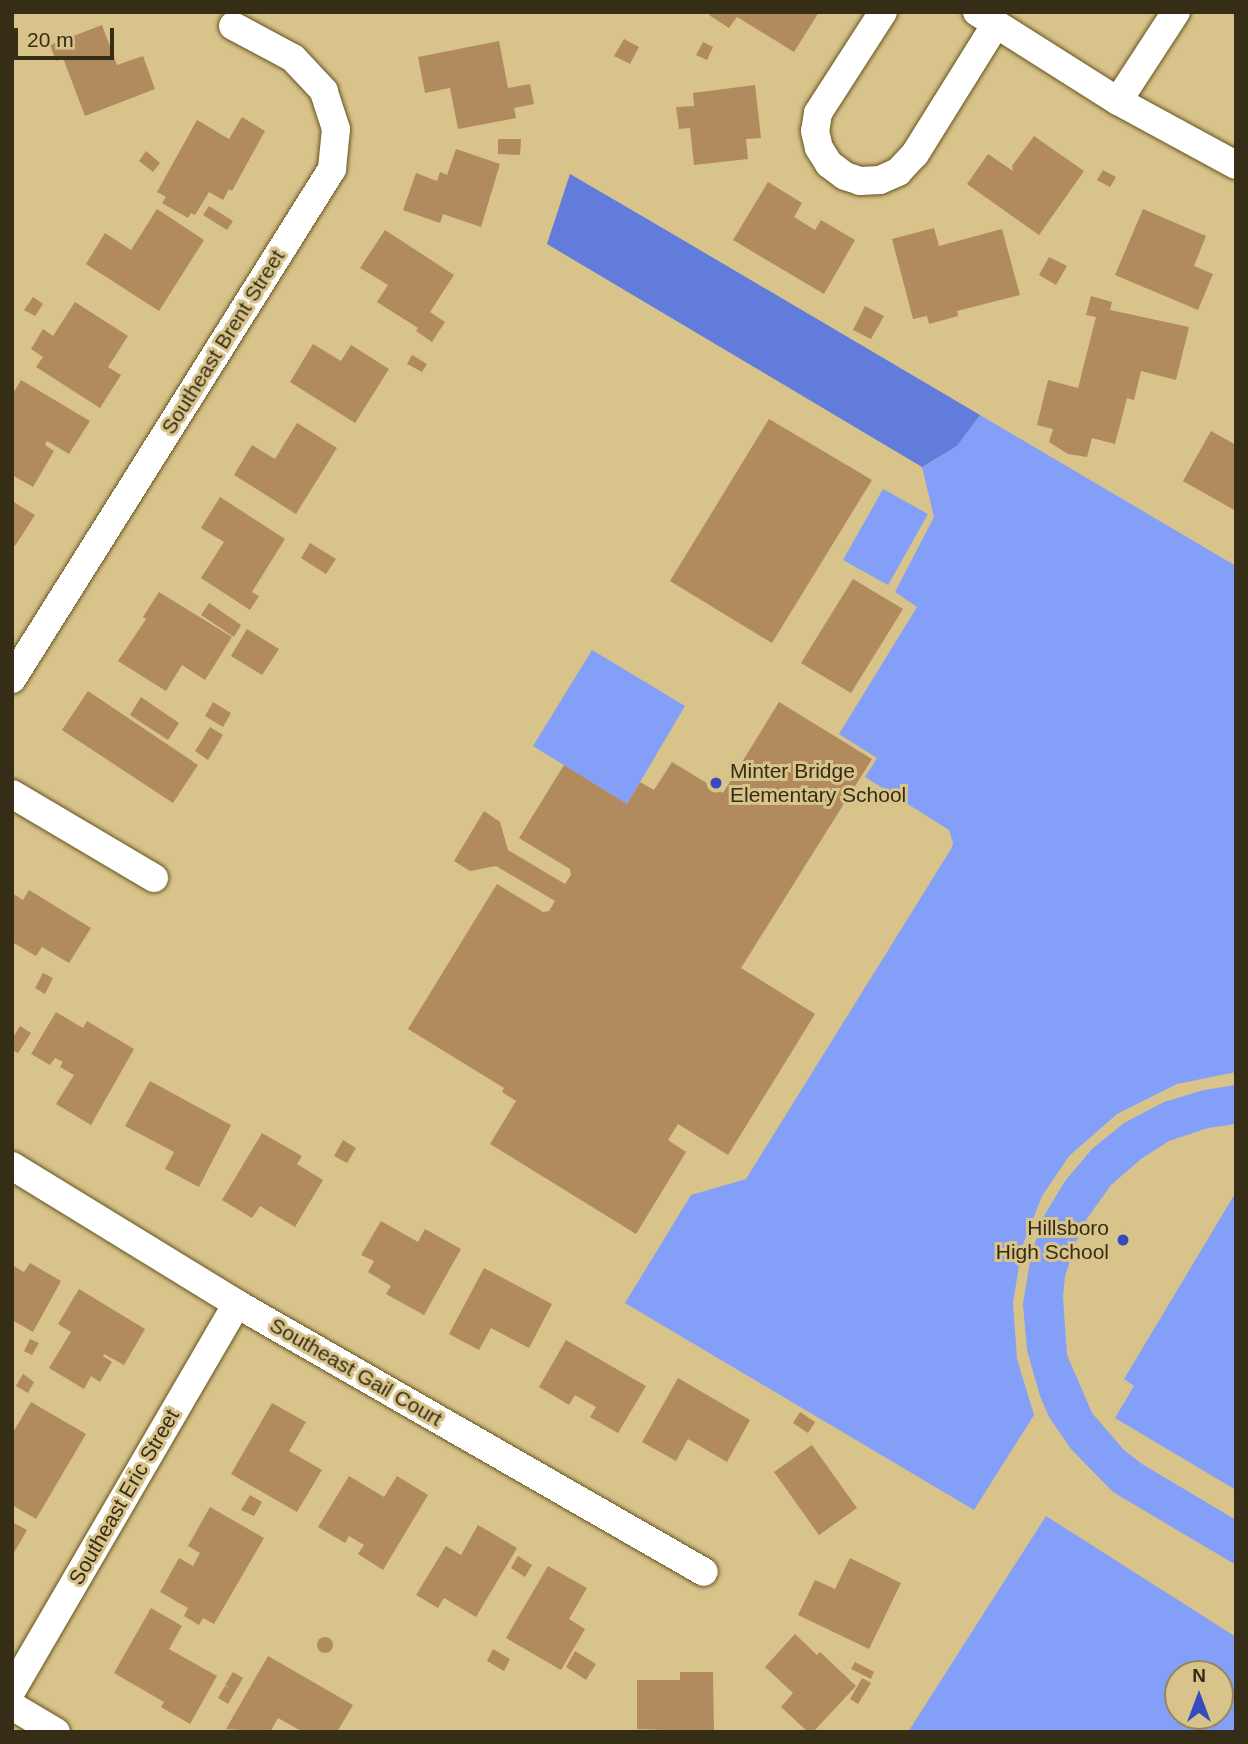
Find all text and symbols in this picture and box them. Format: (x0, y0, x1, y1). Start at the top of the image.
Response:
scale bar (18, 14, 117, 58)
text: 20 m (27, 28, 74, 51)
street label: Southeast Brent Street (156, 245, 290, 439)
place label: Minter Bridge Elementary School (730, 758, 906, 808)
marker: Minter Bridge Elementary School (708, 775, 724, 791)
place label: Hillsboro High School (996, 1215, 1109, 1265)
marker: Hillsboro High School (1115, 1232, 1131, 1248)
street label: Southeast Gail Court (265, 1312, 447, 1432)
street label: Southeast Eric Street (63, 1405, 185, 1589)
north arrow (1164, 1660, 1234, 1730)
text: N (1192, 1665, 1206, 1686)

